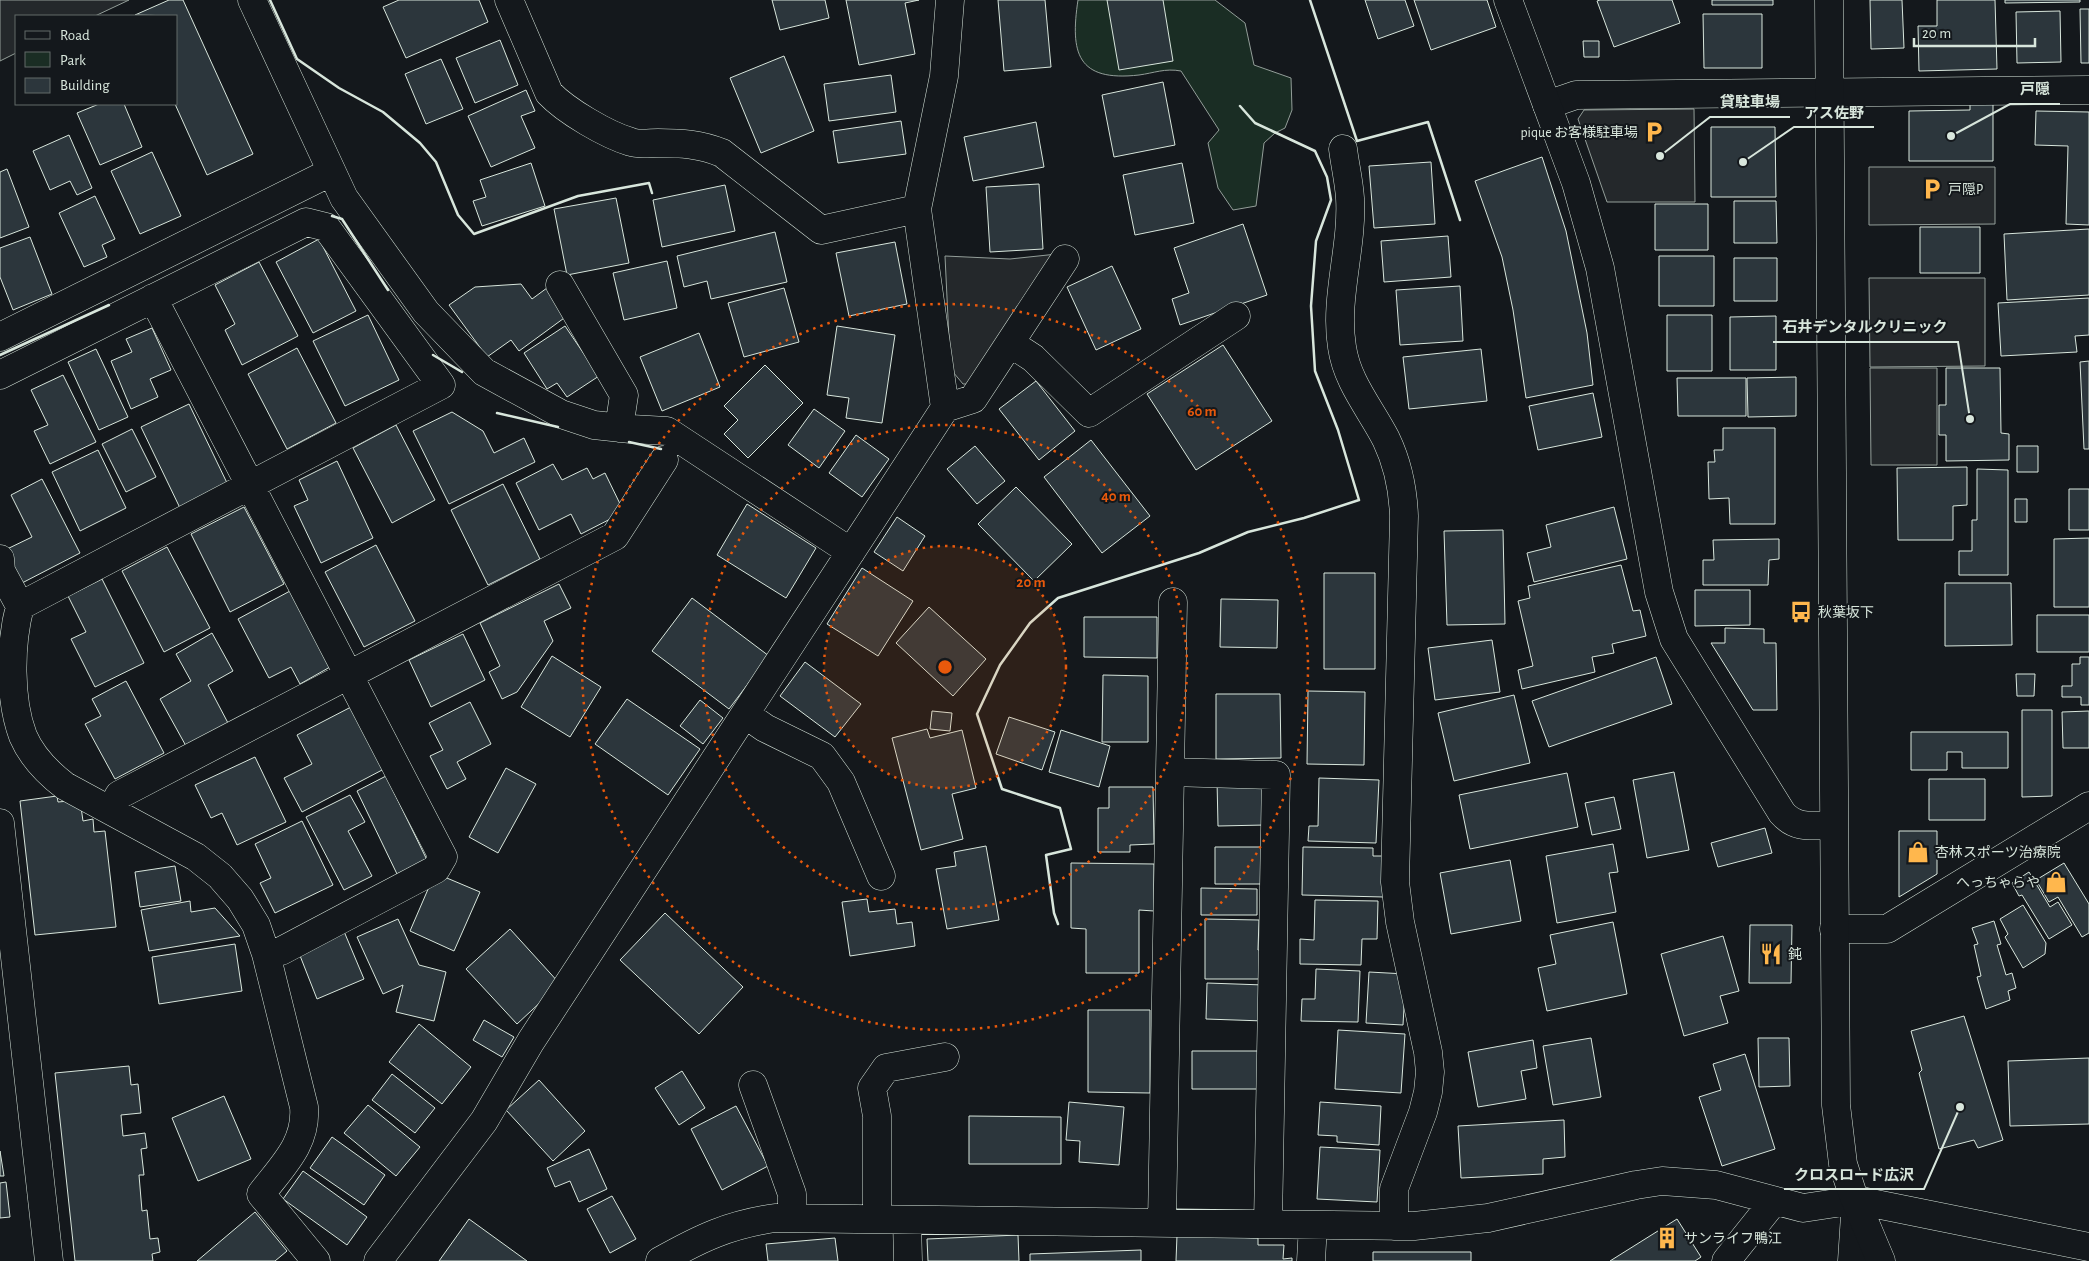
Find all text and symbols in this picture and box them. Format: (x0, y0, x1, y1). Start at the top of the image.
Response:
legend (15, 15, 178, 105)
scale bar (1914, 15, 2035, 47)
text: 20 m (1922, 26, 1951, 41)
text: Road (60, 28, 90, 43)
text: Park (60, 53, 86, 68)
callout: 戸隠 (2010, 74, 2060, 104)
text: Building (60, 78, 110, 93)
text: 戸隠 (2020, 81, 2050, 97)
callout: 貸駐車場 (1710, 87, 1790, 117)
text: 貸駐車場 (1720, 93, 1780, 110)
callout: アス佐野 (1794, 97, 1874, 127)
text: アス佐野 (1804, 105, 1864, 121)
parking icon: pique お客様駐車場 (1641, 119, 1667, 145)
place label: pique お客様駐車場 (1520, 125, 1638, 140)
parking icon: 戸隠P (1919, 176, 1945, 202)
place label: 戸隠P (1948, 182, 1983, 197)
callout: 石井デンタルクリニック (1773, 312, 1958, 342)
text: 石井デンタルクリニック (1782, 318, 1948, 335)
text: 60 m (1187, 404, 1217, 419)
text: 40 m (1101, 489, 1131, 504)
text: 20 m (1016, 575, 1046, 590)
bus stop icon: 秋葉坂下 (1788, 599, 1814, 625)
place label: 秋葉坂下 (1818, 605, 1874, 620)
centre of rings (936, 658, 954, 676)
shop icon: 杏林スポーツ治療院 (1905, 839, 1931, 865)
place label: 杏林スポーツ治療院 (1935, 845, 2061, 860)
shop icon: へっちゃらや (2043, 869, 2069, 895)
place label: へっちゃらや (1956, 875, 2040, 890)
restaurant icon: 鈍 (1758, 941, 1784, 967)
place label: 鈍 (1788, 947, 1802, 962)
callout: クロスロード広沢 (1784, 1159, 1924, 1189)
text: クロスロード広沢 (1794, 1167, 1914, 1183)
building icon: サンライフ鴨江 (1654, 1225, 1680, 1251)
place label: サンライフ鴨江 (1684, 1231, 1782, 1246)

